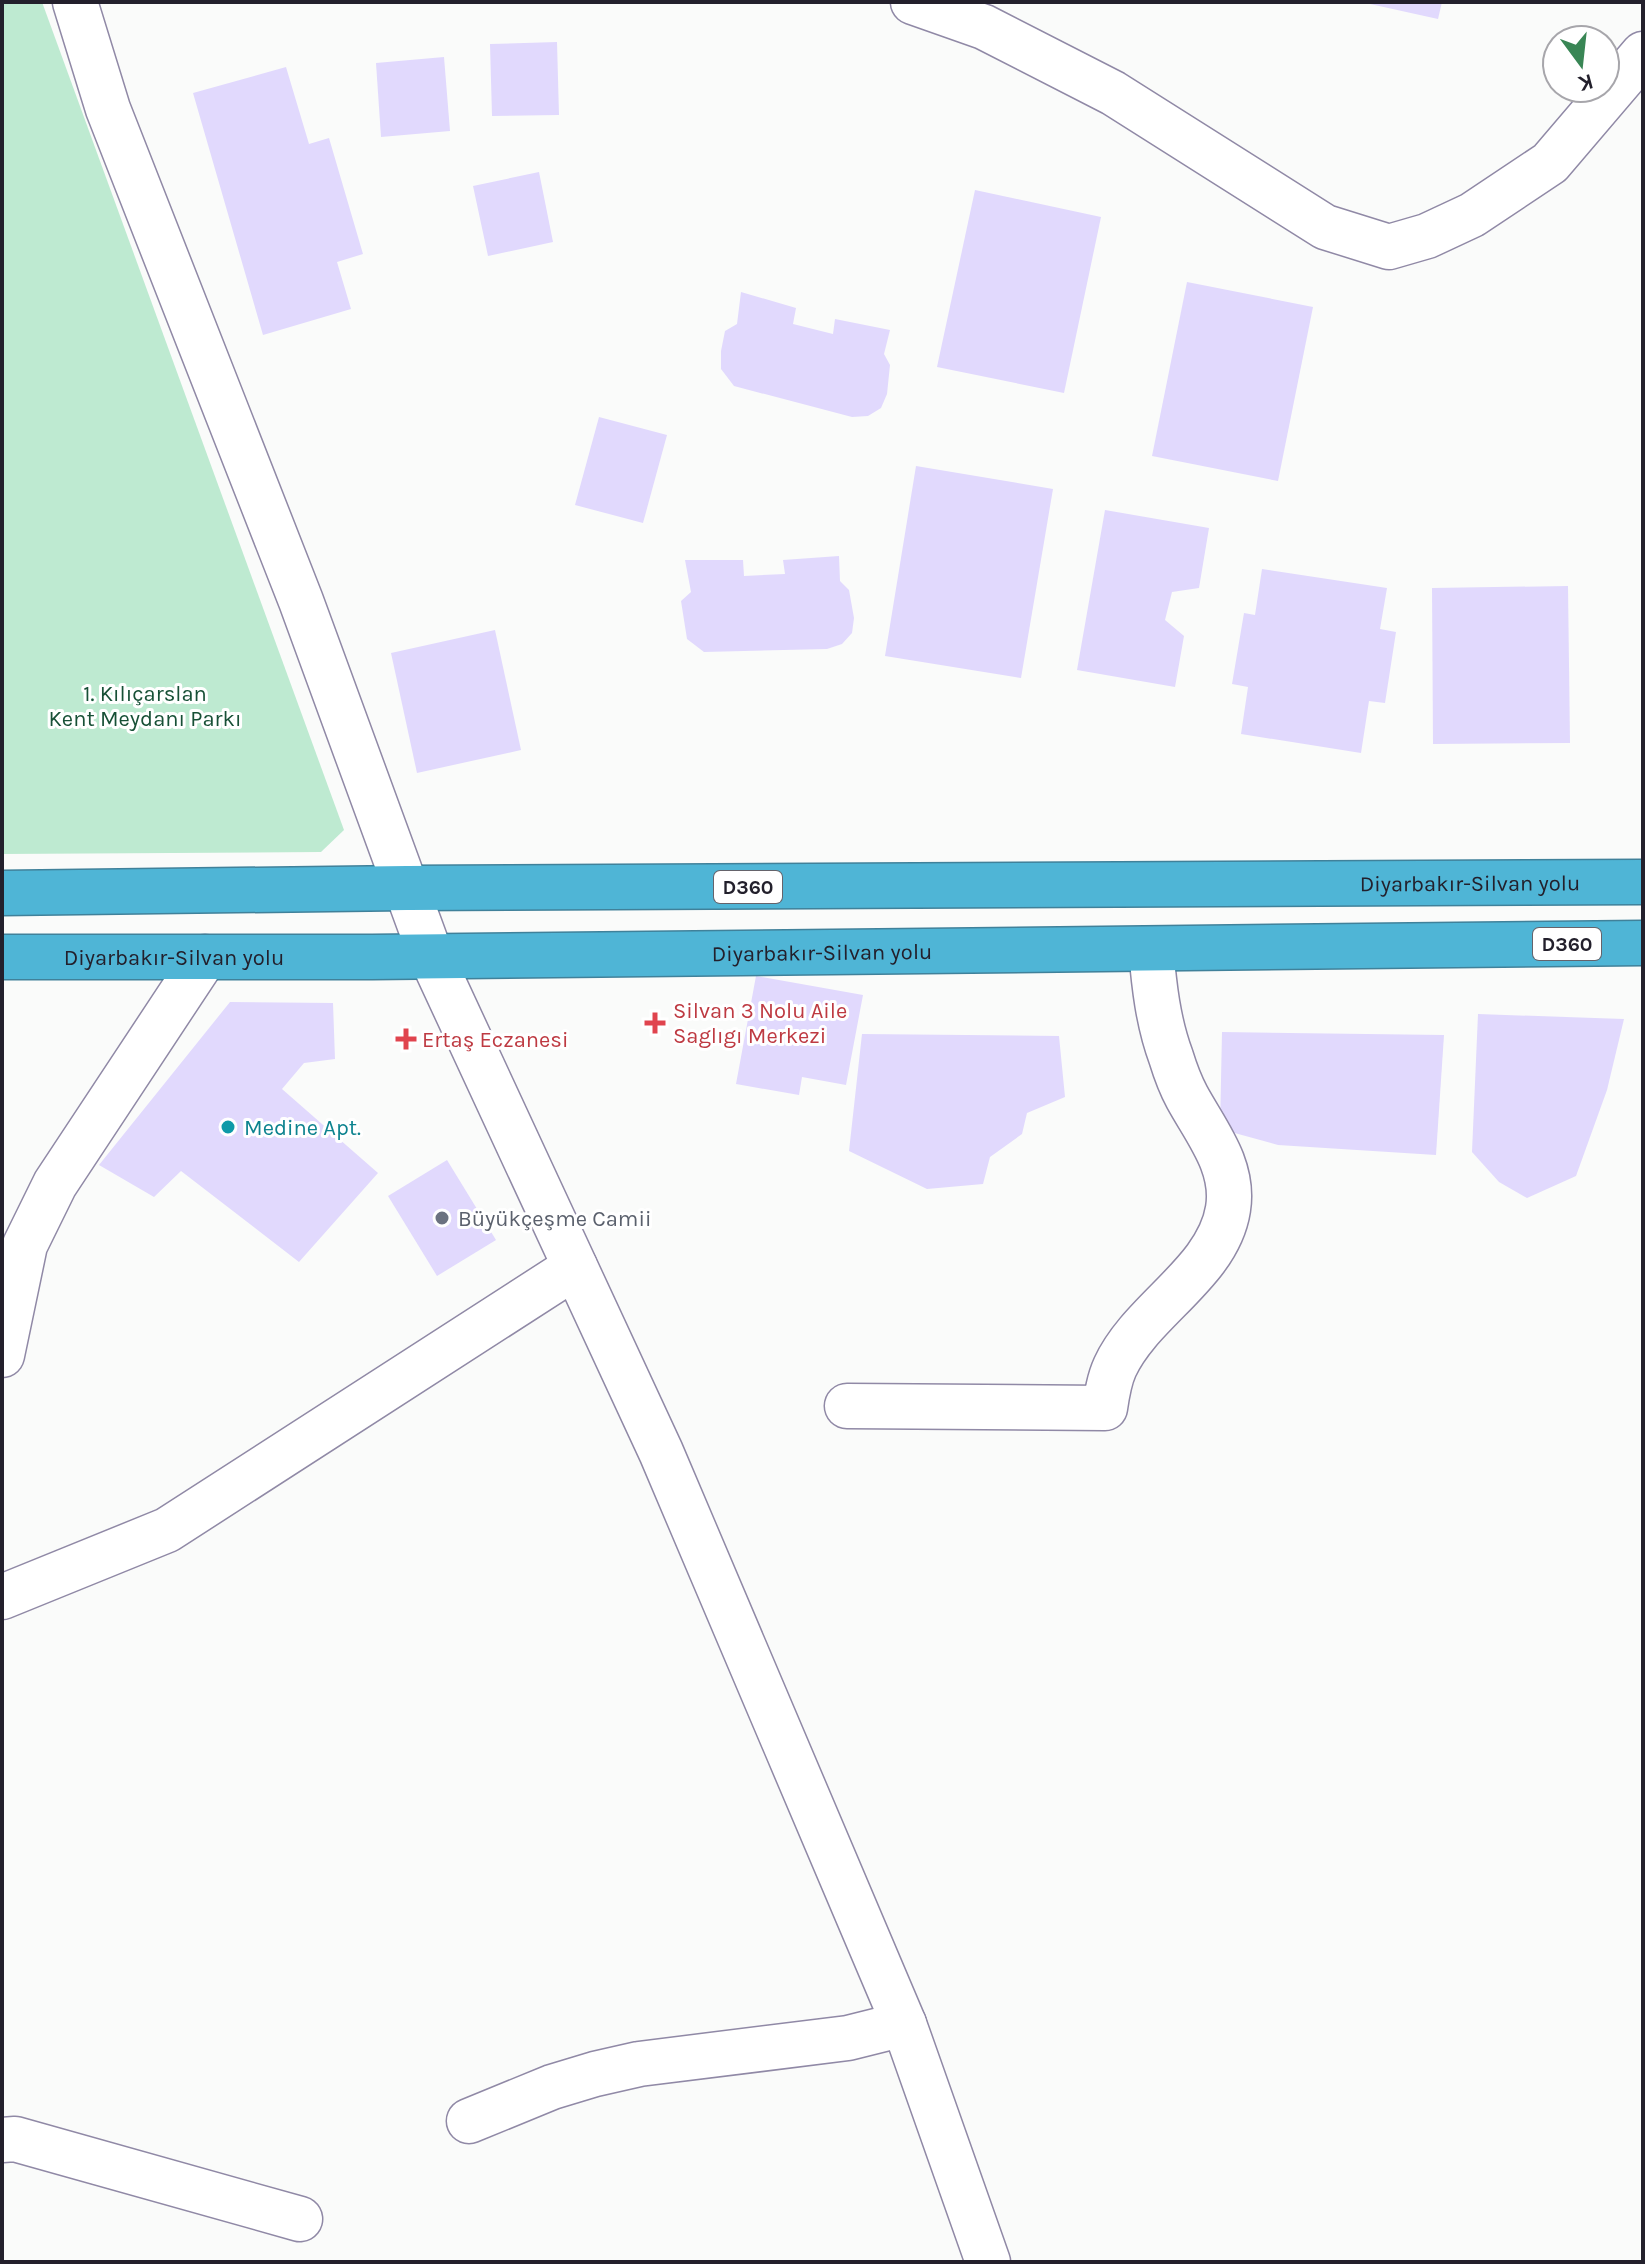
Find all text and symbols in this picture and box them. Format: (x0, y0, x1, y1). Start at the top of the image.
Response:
north arrow (1541, 24, 1621, 104)
text: K (1575, 68, 1596, 97)
park label: 1. Kılıçarslan Kent Meydanı Parkı (48, 681, 242, 732)
street label: Diyarbakır-Silvan yolu (1360, 870, 1580, 897)
road number: D360 (714, 871, 782, 903)
road number: D360 (1533, 928, 1601, 960)
street label: Diyarbakır-Silvan yolu (711, 939, 932, 967)
street label: Diyarbakır-Silvan yolu (64, 945, 284, 971)
place label: Silvan 3 Nolu Aile Saglıgı Merkezi (673, 998, 847, 1049)
marker: Silvan 3 Nolu Aile Saglıgı Merkezi (644, 1012, 666, 1034)
place label: Ertaş Eczanesi (422, 1027, 568, 1053)
marker: Ertaş Eczanesi (397, 1030, 415, 1048)
place label: Medine Apt. (244, 1115, 361, 1141)
marker: Medine Apt. (219, 1118, 237, 1136)
place label: Büyükçeşme Camii (458, 1206, 652, 1232)
marker: Büyükçeşme Camii (433, 1209, 451, 1227)

